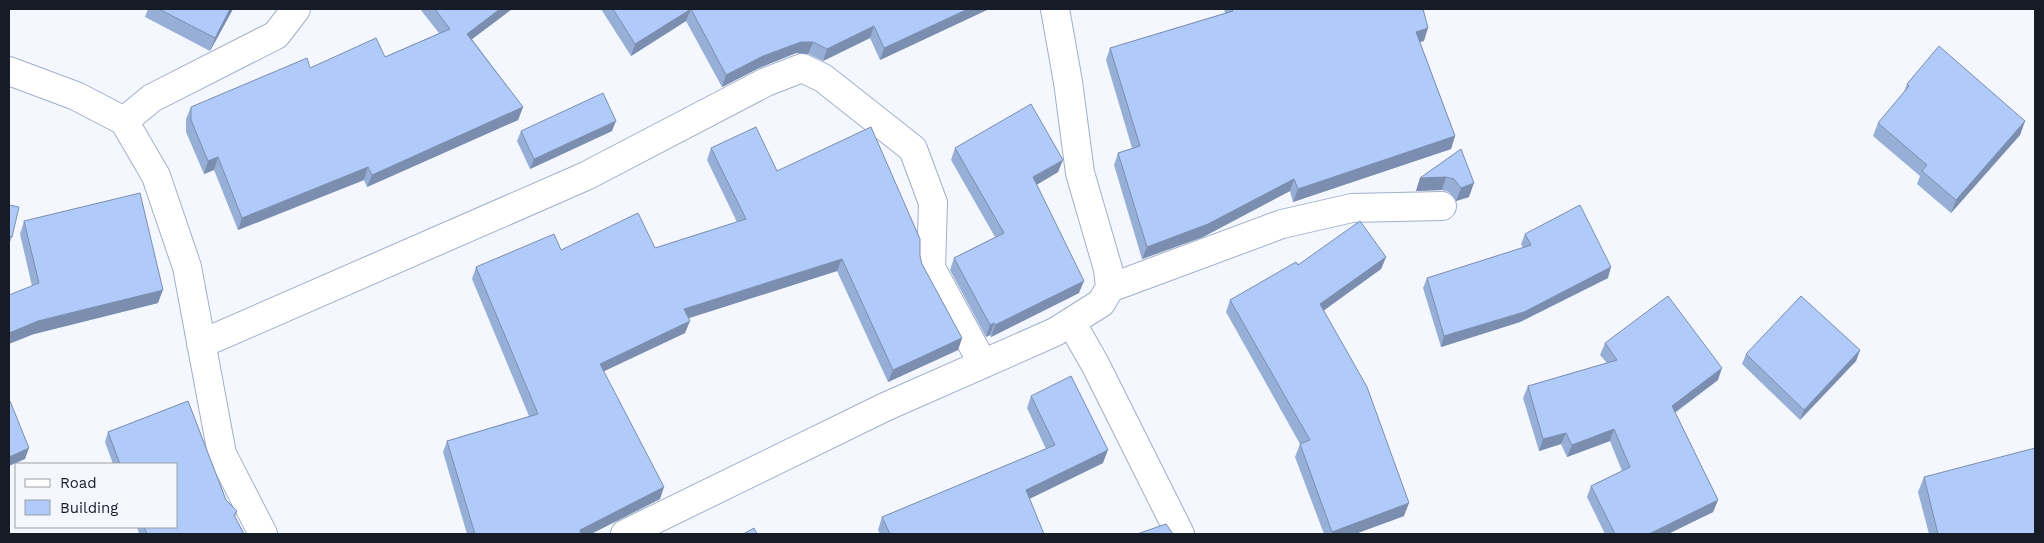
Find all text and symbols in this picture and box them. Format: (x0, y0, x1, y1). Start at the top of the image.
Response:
legend (15, 463, 178, 528)
text: Road (60, 474, 97, 492)
text: Building (60, 499, 118, 517)

